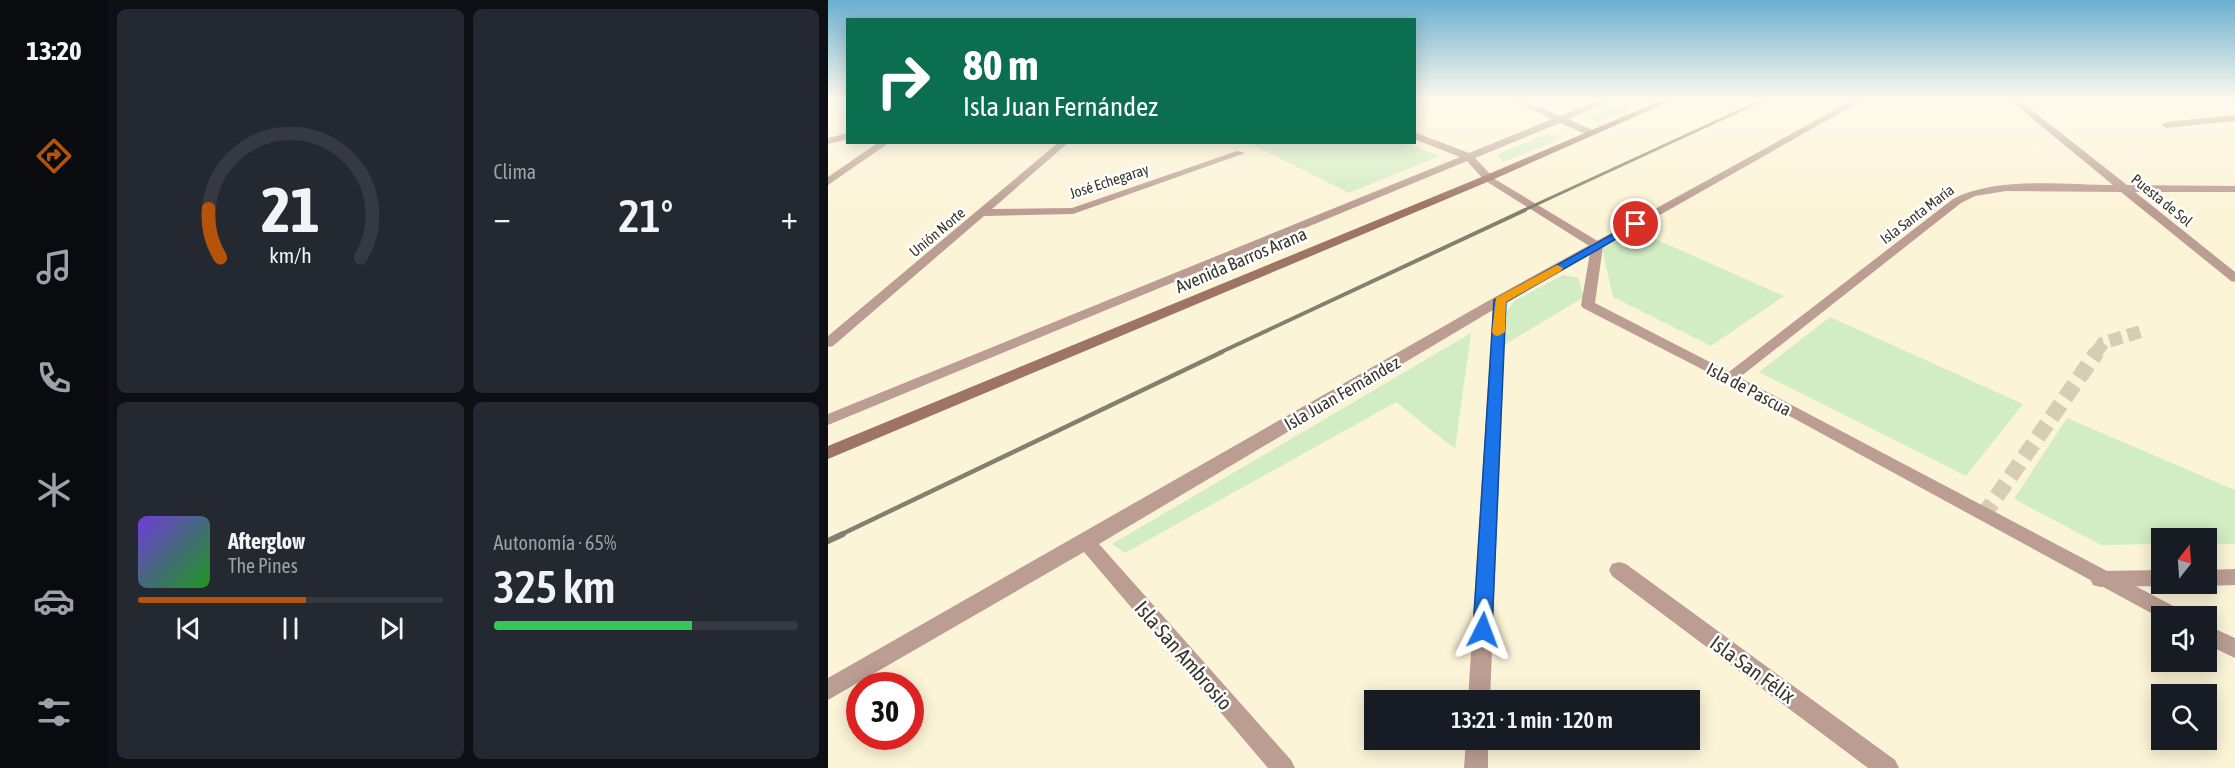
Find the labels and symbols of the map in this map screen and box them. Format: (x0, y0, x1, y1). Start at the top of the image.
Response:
street label: José Echegaray (1067, 160, 1151, 202)
street label: Puesta de Sol (2128, 170, 2196, 230)
street label: Isla Santa María (1877, 181, 1957, 247)
pin (1610, 198, 1661, 249)
street label: Unión Norte (906, 204, 968, 260)
street label: Avenida Barros Arana (1172, 223, 1310, 297)
street label: Isla Juan Fernández (1280, 351, 1404, 435)
street label: Isla de Pascua (1703, 358, 1795, 420)
north arrow (2151, 528, 2217, 594)
street label: Isla San Ambrosio (1130, 596, 1238, 714)
position arrow (1451, 598, 1515, 662)
street label: Isla San Félix (1706, 630, 1801, 708)
speed limit sign: 30 (846, 672, 924, 750)

